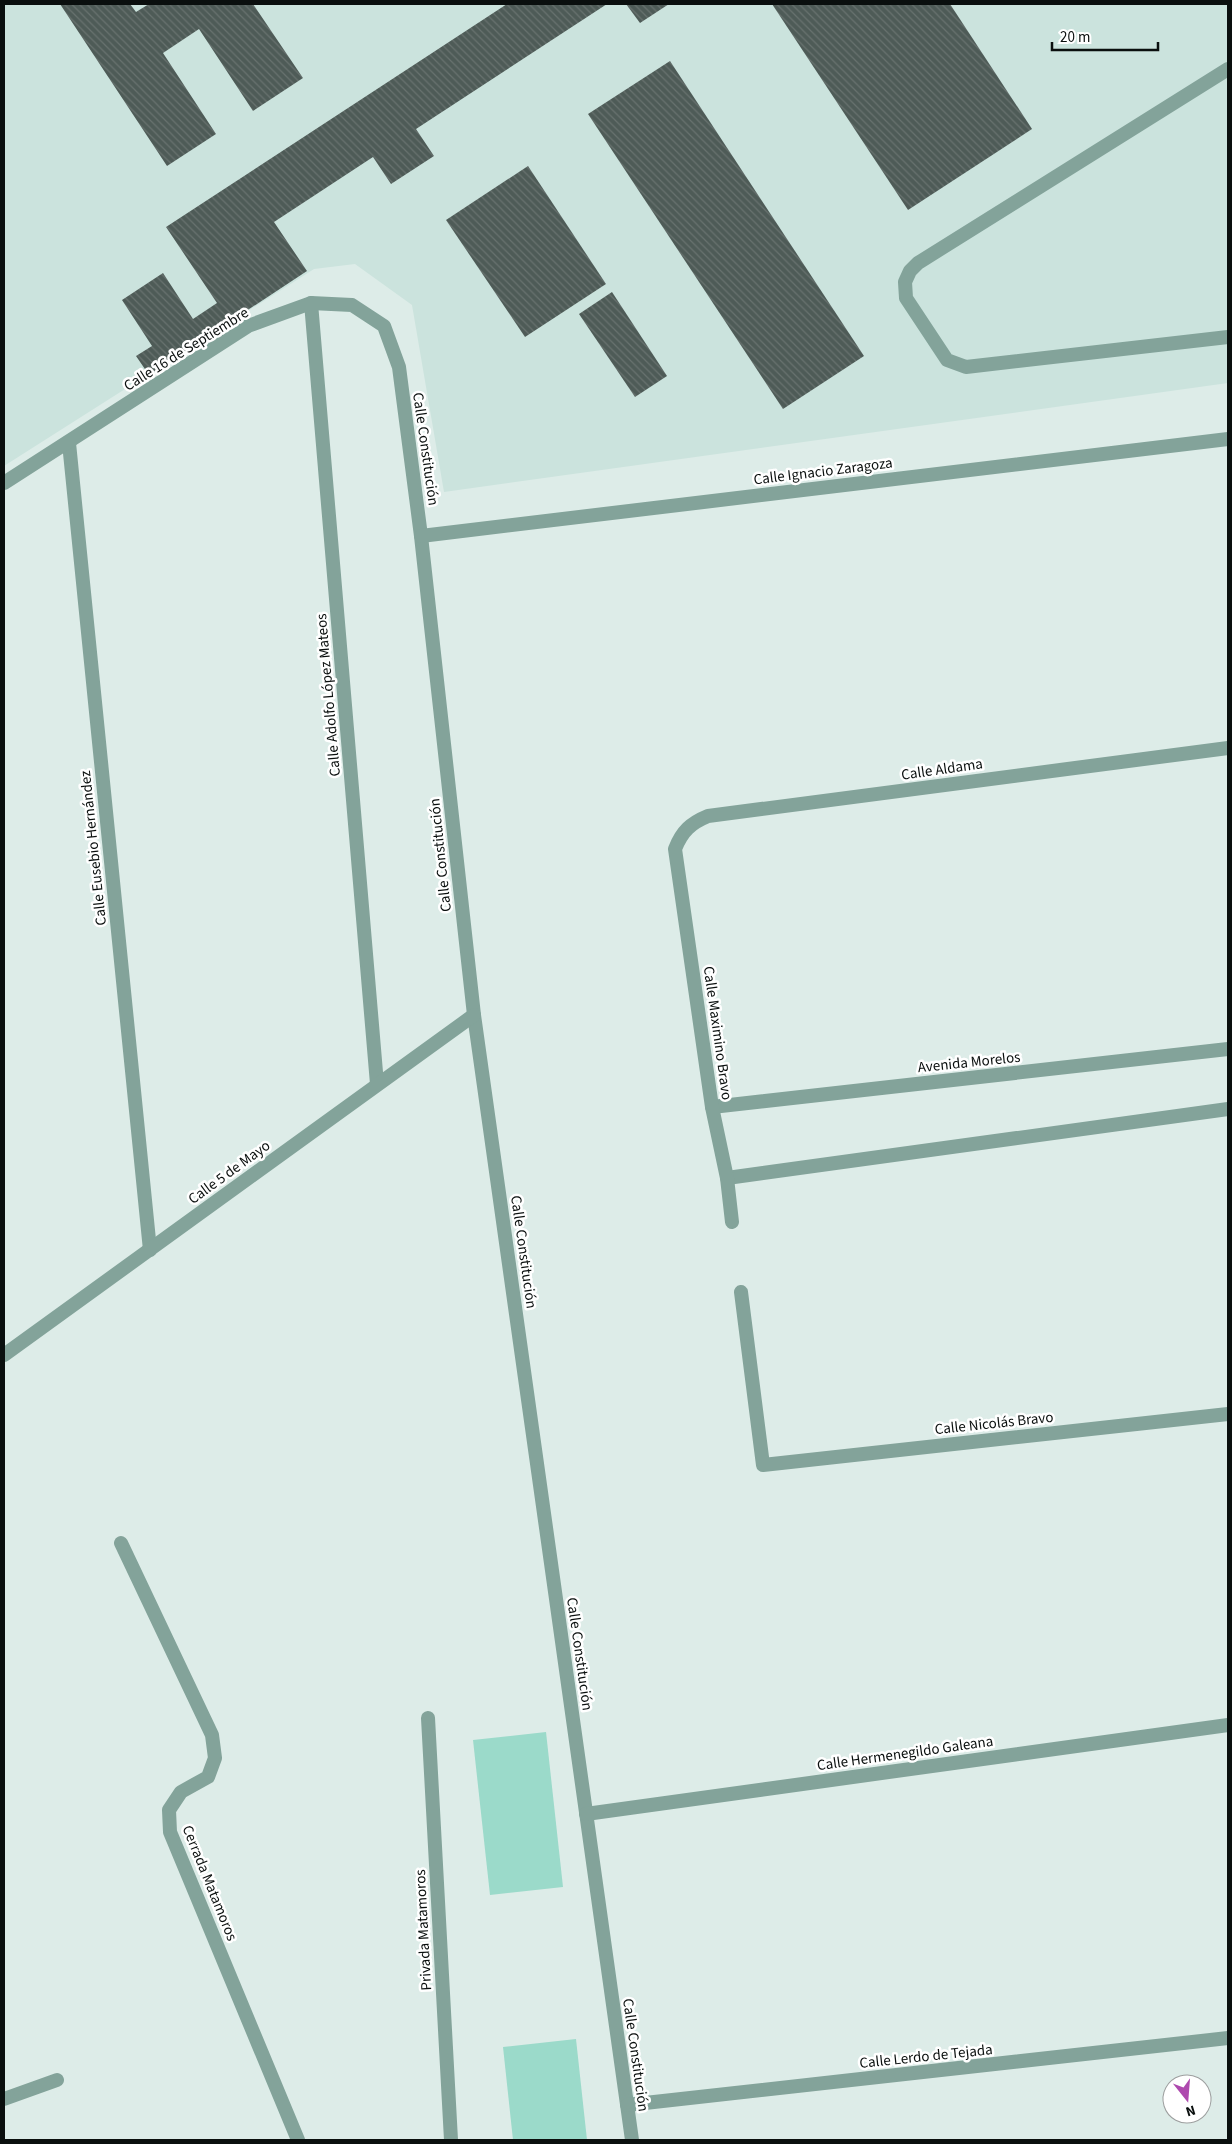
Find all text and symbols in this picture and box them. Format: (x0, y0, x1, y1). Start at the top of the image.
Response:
scale bar (1052, 20, 1158, 52)
text: 20 m (1060, 27, 1090, 48)
street label: Calle 16 de Septiembre (120, 302, 253, 396)
street label: Calle Constitución (407, 391, 444, 507)
street label: Calle Ignacio Zaragoza (752, 453, 894, 490)
street label: Calle Adolfo López Mateos (311, 613, 346, 777)
street label: Calle Aldama (900, 753, 984, 786)
street label: Calle Eusebio Hernández (75, 769, 112, 926)
street label: Calle Constitución (424, 797, 457, 913)
street label: Calle Maximino Bravo (698, 965, 737, 1101)
street label: Avenida Morelos (917, 1047, 1021, 1078)
street label: Calle 5 de Mayo (184, 1135, 275, 1209)
street label: Calle Constitución (505, 1194, 542, 1310)
street label: Calle Nicolás Bravo (934, 1407, 1054, 1440)
street label: Calle Constitución (561, 1596, 598, 1712)
street label: Calle Hermenegildo Galeana (816, 1731, 995, 1776)
street label: Cerrada Matamoros (177, 1822, 242, 1944)
street label: Privada Matamoros (410, 1869, 437, 1991)
street label: Calle Constitución (617, 1997, 654, 2113)
street label: Calle Lerdo de Tejada (858, 2039, 994, 2074)
north arrow (1162, 2074, 1212, 2124)
text: N (1183, 2100, 1198, 2121)

